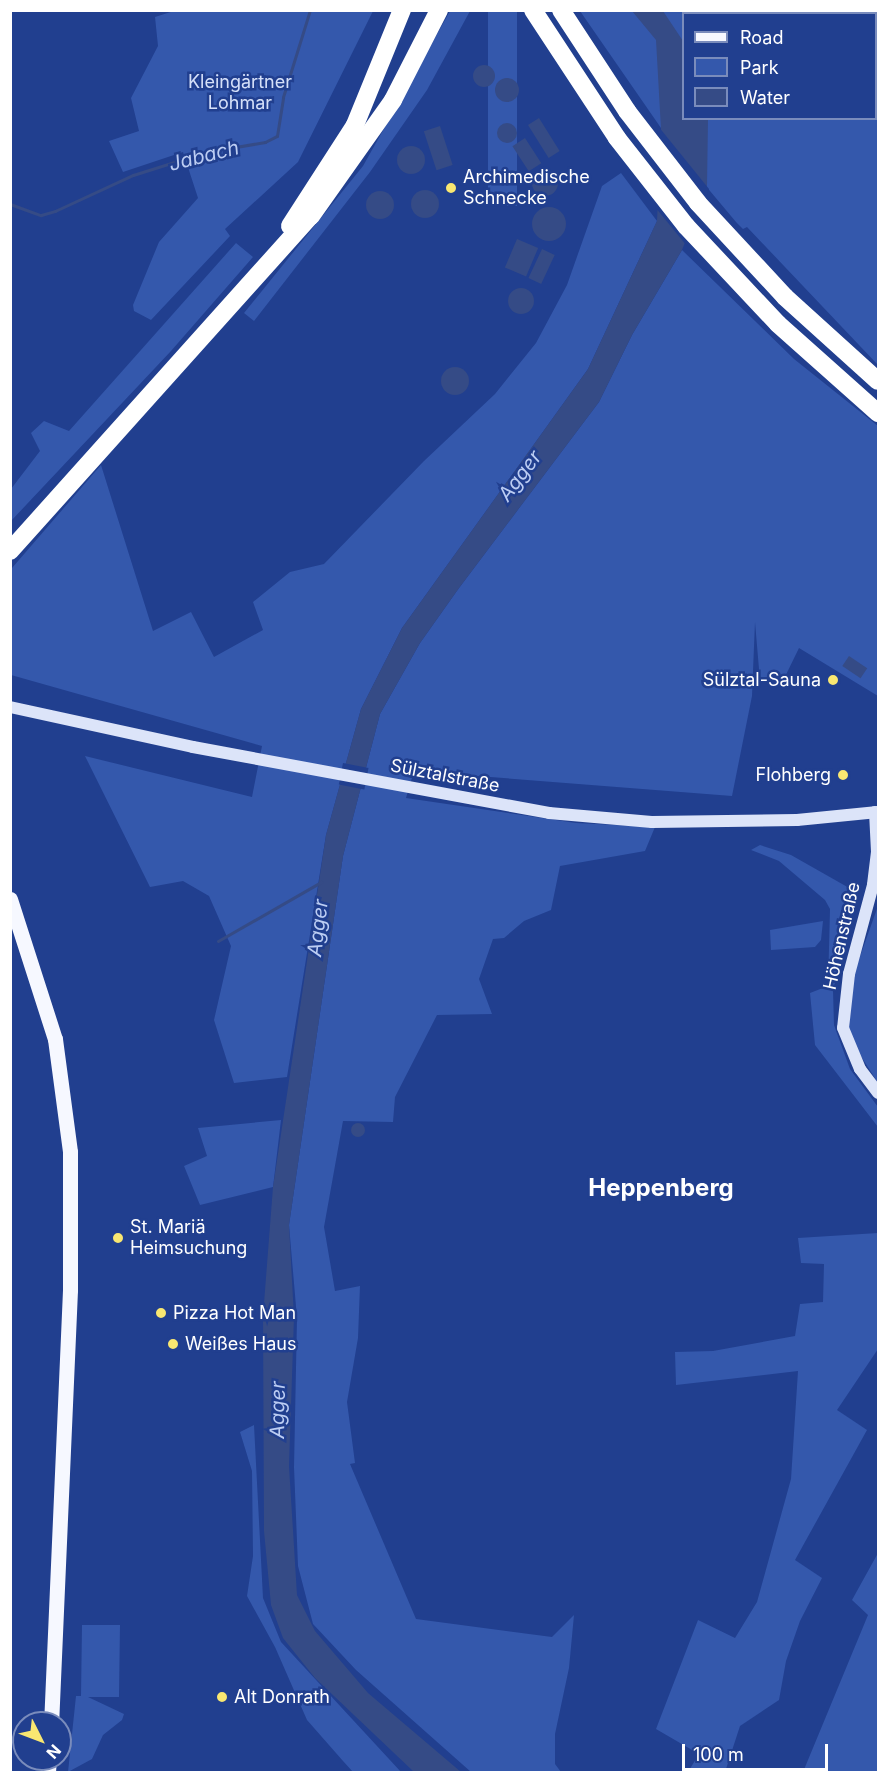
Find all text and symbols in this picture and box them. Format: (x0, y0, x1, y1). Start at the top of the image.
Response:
legend (682, 12, 877, 120)
text: Road (740, 27, 783, 48)
text: Park (740, 57, 779, 78)
park label: Kleingärtner Lohmar (188, 72, 292, 115)
text: Water (740, 87, 790, 108)
water label: Jabach (166, 136, 242, 176)
place label: Archimedische Schnecke (463, 167, 590, 210)
marker: Archimedische Schnecke (444, 181, 458, 195)
water label: Agger (493, 446, 547, 506)
place label: Sülztal-Sauna (703, 669, 821, 691)
marker: Sülztal-Sauna (826, 673, 840, 687)
street label: Sülztalstraße (389, 755, 501, 797)
place label: Flohberg (756, 764, 831, 786)
marker: Flohberg (836, 768, 850, 782)
street label: Höhenstraße (819, 880, 865, 992)
water label: Agger (303, 898, 333, 958)
district label: Heppenberg (588, 1174, 734, 1202)
place label: St. Mariä Heimsuchung (130, 1217, 247, 1260)
marker: St. Mariä Heimsuchung (111, 1231, 125, 1245)
place label: Pizza Hot Man (173, 1302, 296, 1324)
marker: Pizza Hot Man (154, 1306, 168, 1320)
place label: Weißes Haus (185, 1333, 296, 1355)
marker: Weißes Haus (166, 1337, 180, 1351)
water label: Agger (266, 1381, 290, 1439)
place label: Alt Donrath (234, 1686, 330, 1708)
marker: Alt Donrath (215, 1690, 229, 1704)
north arrow (12, 1711, 72, 1771)
scale bar (685, 1732, 830, 1770)
text: N (42, 1740, 65, 1763)
text: 100 m (693, 1744, 744, 1765)

